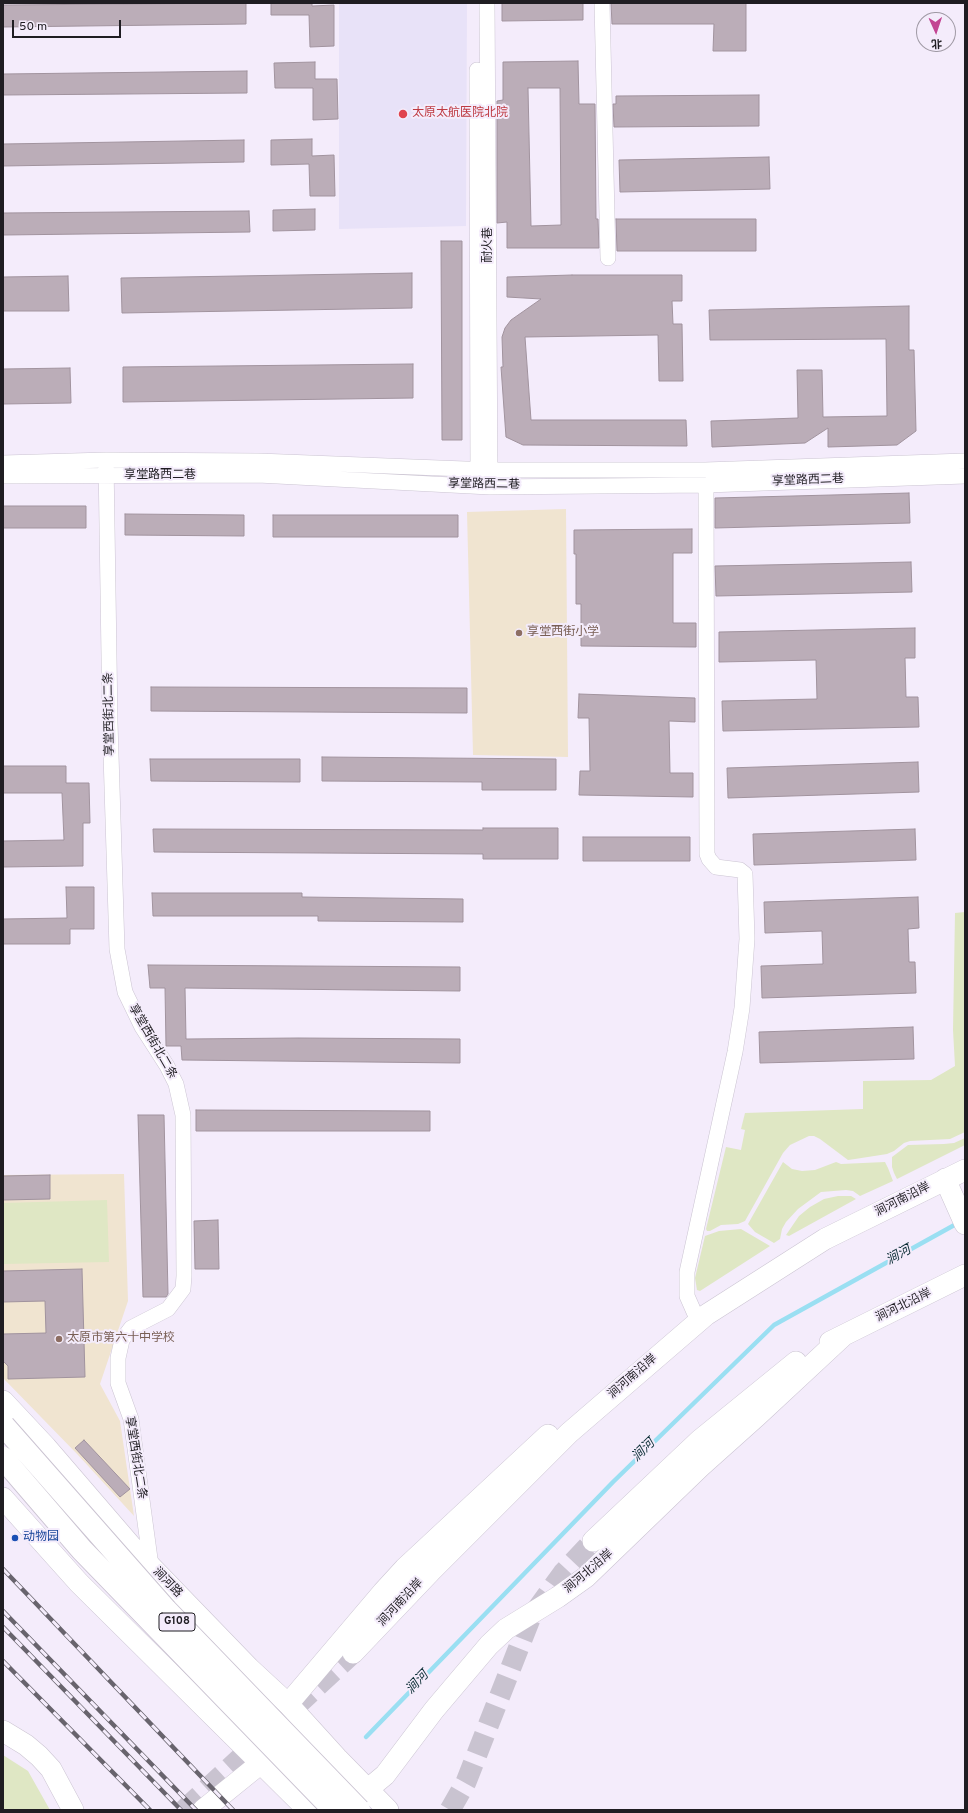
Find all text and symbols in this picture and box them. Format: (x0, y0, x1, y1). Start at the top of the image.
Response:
scale bar (14, 12, 123, 38)
north arrow (916, 12, 956, 52)
text: 50 m (19, 19, 47, 35)
text: 北 (931, 36, 942, 50)
place label: 太原太航医院北院 (412, 107, 508, 121)
marker: 太原太航医院北院 (397, 108, 409, 120)
street label: 耐火巷 (482, 227, 496, 263)
street label: 享堂路西二巷 (124, 469, 196, 483)
street label: 享堂路西二巷 (772, 473, 844, 489)
street label: 享堂路西二巷 (448, 477, 520, 493)
place label: 享堂西街小学 (527, 626, 599, 640)
marker: 享堂西街小学 (514, 628, 524, 638)
street label: 享堂西街北二条 (102, 672, 118, 756)
street label: 享堂西街北二条 (125, 1002, 179, 1082)
street label: 涧河南沿岸 (873, 1180, 933, 1220)
water label: 涧河 (884, 1243, 914, 1269)
street label: 涧河北沿岸 (874, 1286, 934, 1326)
place label: 太原市第六十中学校 (67, 1332, 175, 1346)
marker: 太原市第六十中学校 (54, 1334, 64, 1344)
street label: 涧河南沿岸 (606, 1352, 660, 1402)
street label: 享堂西街北二条 (121, 1415, 149, 1501)
water label: 涧河 (629, 1436, 659, 1466)
place label: 动物园 (23, 1531, 59, 1545)
marker: 动物园 (10, 1533, 20, 1543)
street label: 涧河北沿岸 (561, 1547, 617, 1597)
street label: 涧河路 (149, 1565, 185, 1601)
street label: 涧河南沿岸 (375, 1576, 427, 1630)
road number: G108 (159, 1613, 195, 1631)
water label: 涧河 (403, 1668, 433, 1698)

